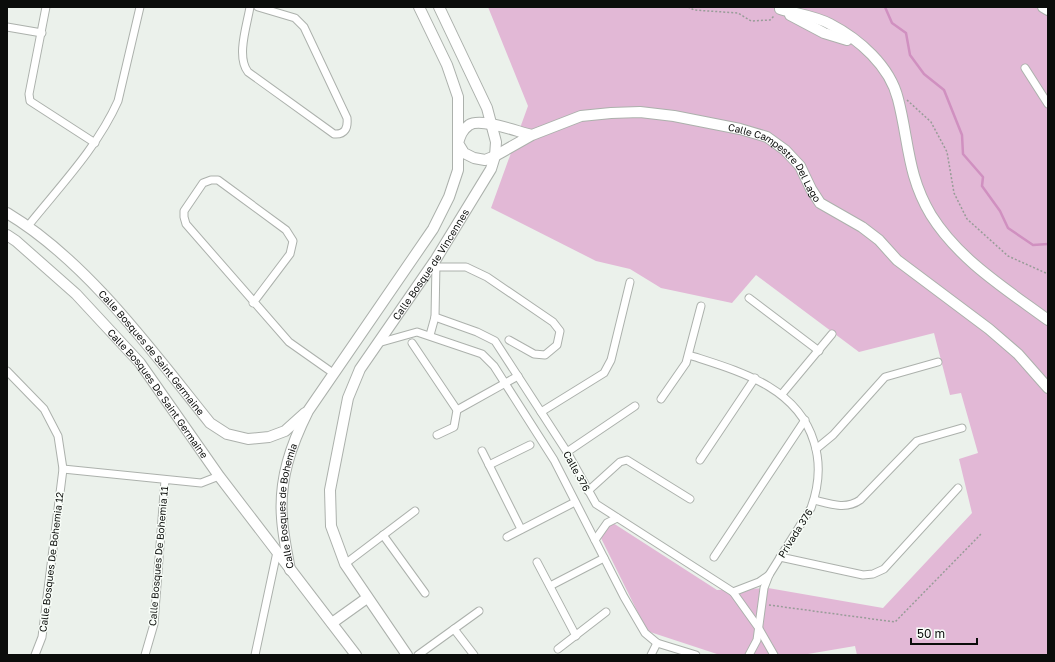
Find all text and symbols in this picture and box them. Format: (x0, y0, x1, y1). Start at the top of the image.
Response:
street label: Calle Campestre Del Lago (727, 121, 824, 204)
street label: Calle Bosque de Vincennes (390, 207, 471, 322)
street label: Calle Bosques de Saint Germaine (96, 287, 207, 417)
street label: Calle Bosques De Saint Germaine (105, 326, 211, 461)
street label: Calle Bosques de Bohemia (276, 441, 299, 570)
street label: Calle 376 (561, 449, 593, 493)
street label: Calle Bosques De Bohemia 11 (146, 486, 170, 626)
street label: Calle Bosques De Bohemia 12 (36, 491, 66, 633)
street label: Privada 376 (775, 506, 815, 560)
scale bar (911, 620, 977, 646)
text: 50 m (917, 626, 945, 641)

